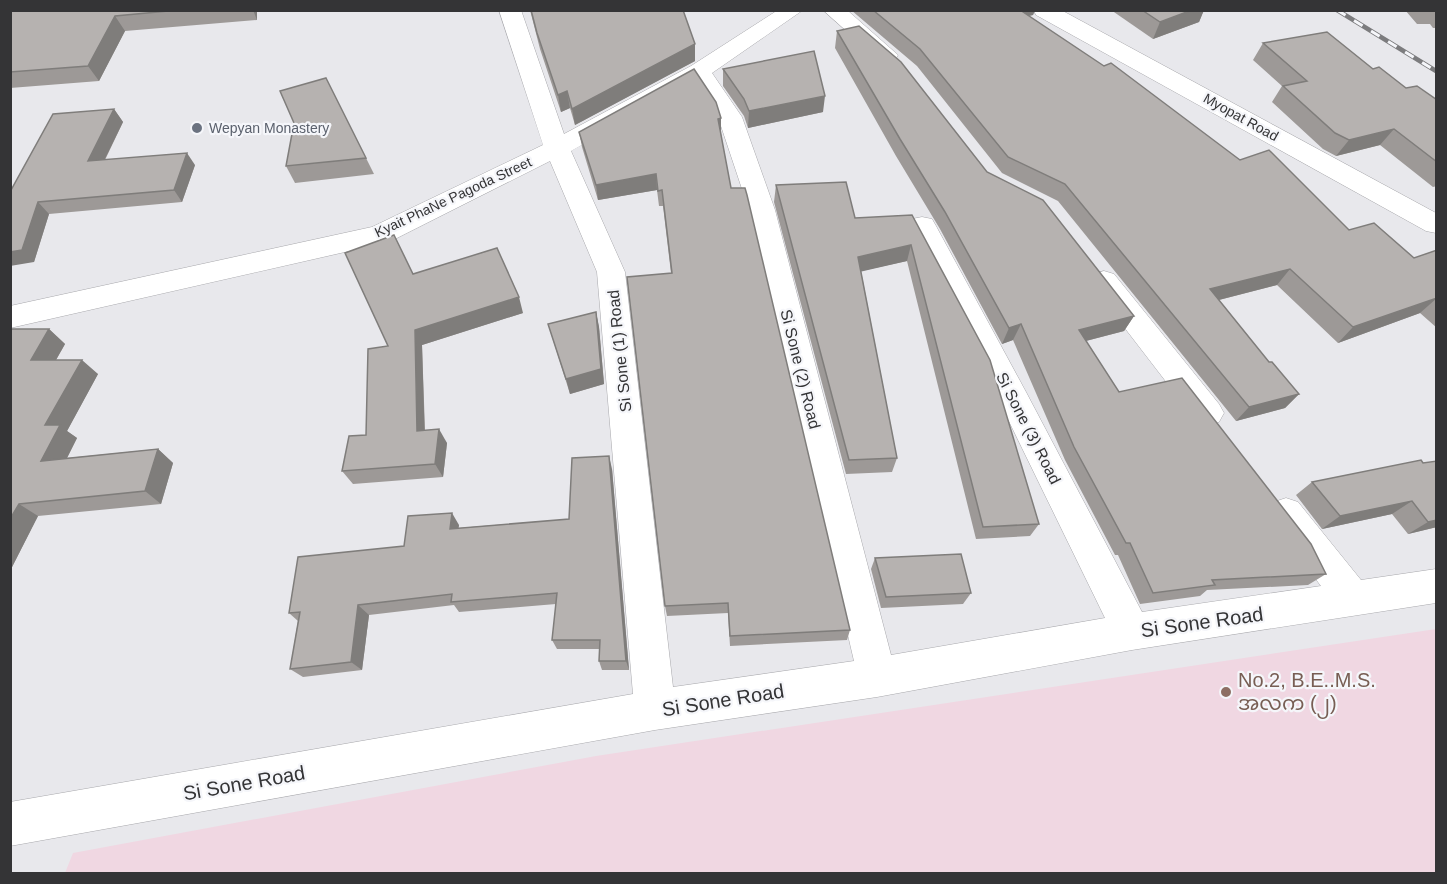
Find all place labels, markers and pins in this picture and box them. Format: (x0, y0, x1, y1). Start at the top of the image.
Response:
place label: Wepyan Monastery (209, 120, 329, 136)
marker: Wepyan Monastery (190, 121, 204, 135)
place label: No.2, B.E..M.S. အလက (၂) (1238, 669, 1376, 719)
marker: No.2, B.E..M.S. အလက (၂) (1219, 685, 1233, 699)

